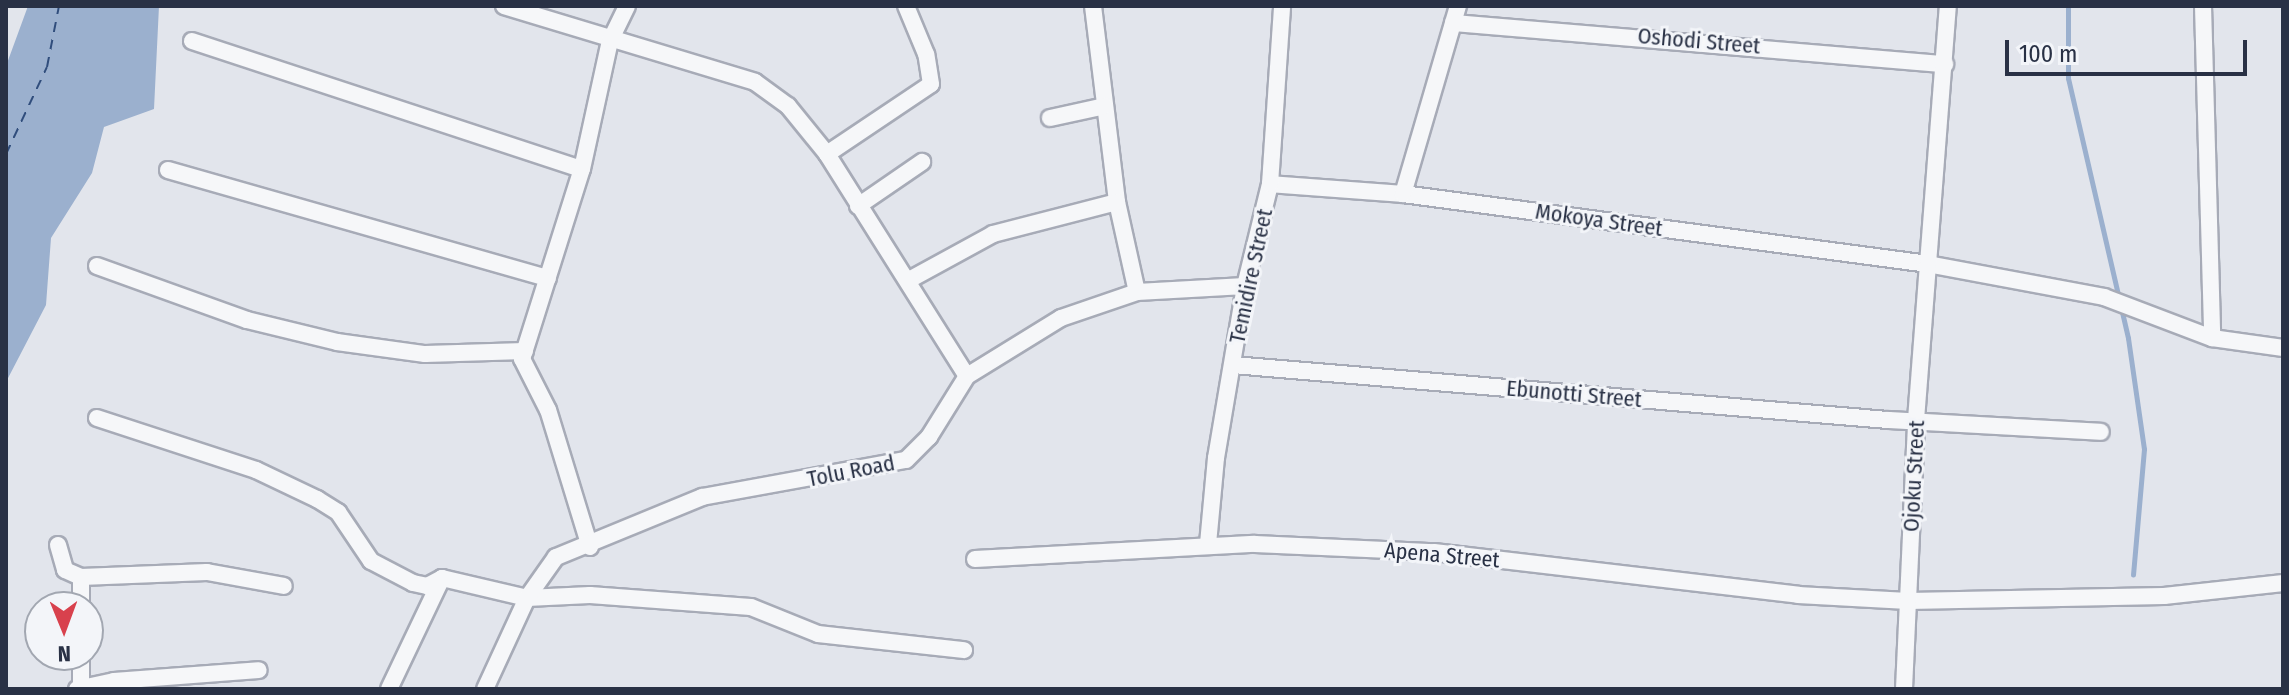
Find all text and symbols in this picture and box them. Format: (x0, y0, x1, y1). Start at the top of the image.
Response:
street label: Oshodi Street (1637, 22, 1761, 60)
scale bar (2009, 24, 2251, 74)
text: 100 m (2019, 40, 2077, 68)
street label: Mokoya Street (1534, 198, 1664, 242)
street label: Temidire Street (1224, 206, 1278, 346)
street label: Ebunotti Street (1505, 375, 1643, 413)
street label: Ojoku Street (1898, 419, 1930, 533)
street label: Tolu Road (805, 450, 897, 492)
street label: Apena Street (1383, 537, 1501, 573)
north arrow (24, 591, 104, 671)
text: N (58, 640, 71, 667)

